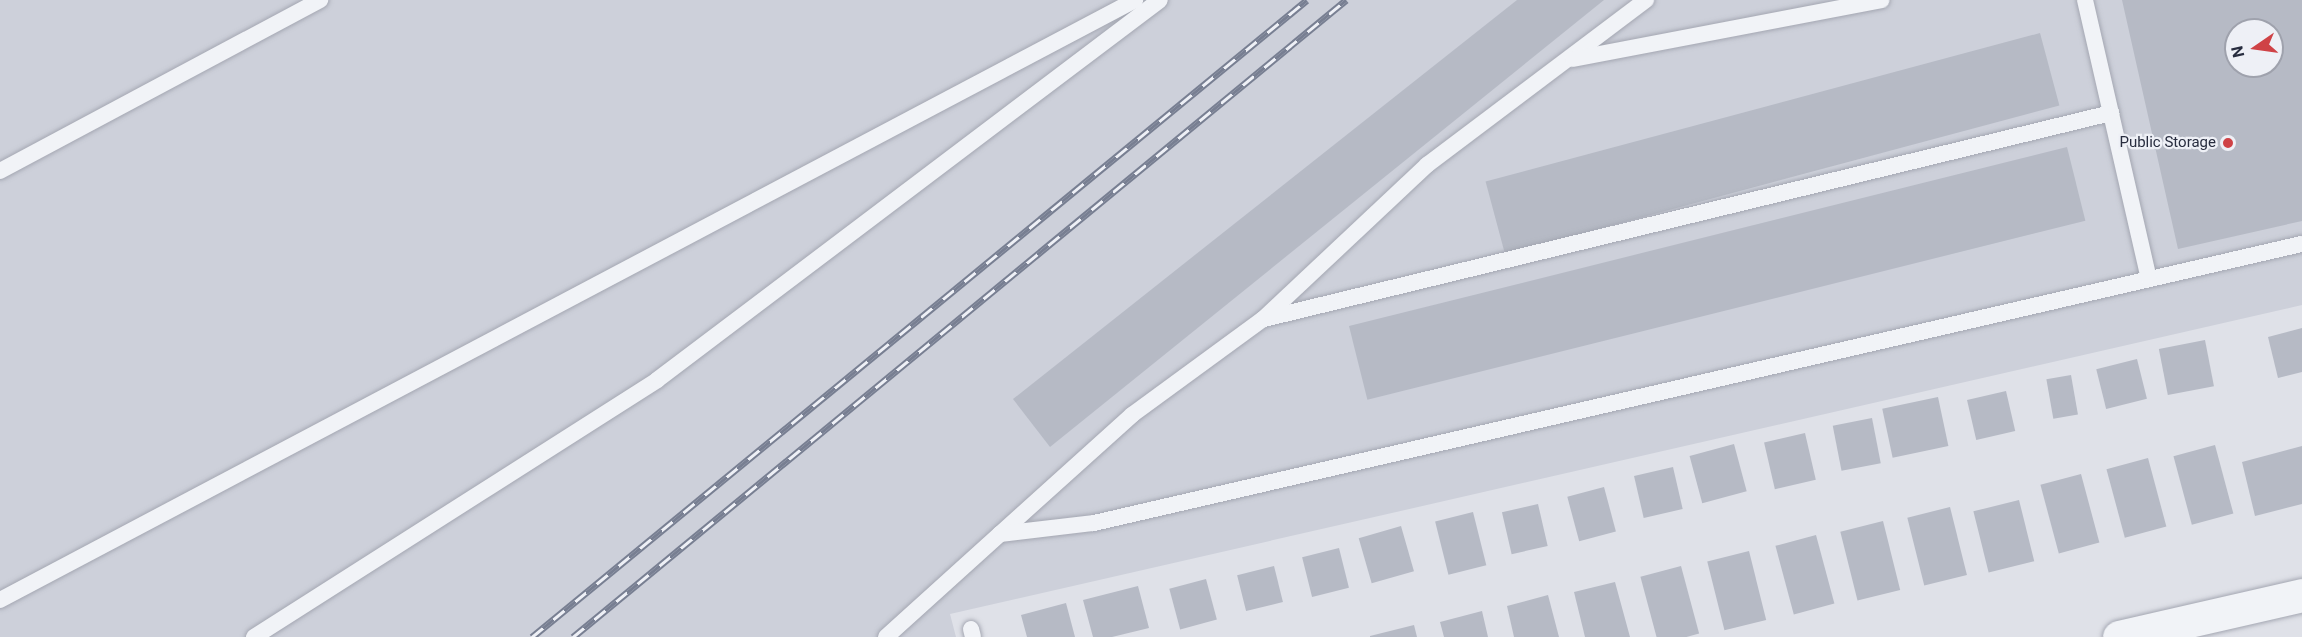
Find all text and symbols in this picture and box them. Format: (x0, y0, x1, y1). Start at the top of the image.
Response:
north arrow (2224, 18, 2284, 78)
text: N (2227, 44, 2248, 59)
place label: Public Storage (2119, 134, 2216, 152)
marker: Public Storage (2221, 136, 2235, 150)

